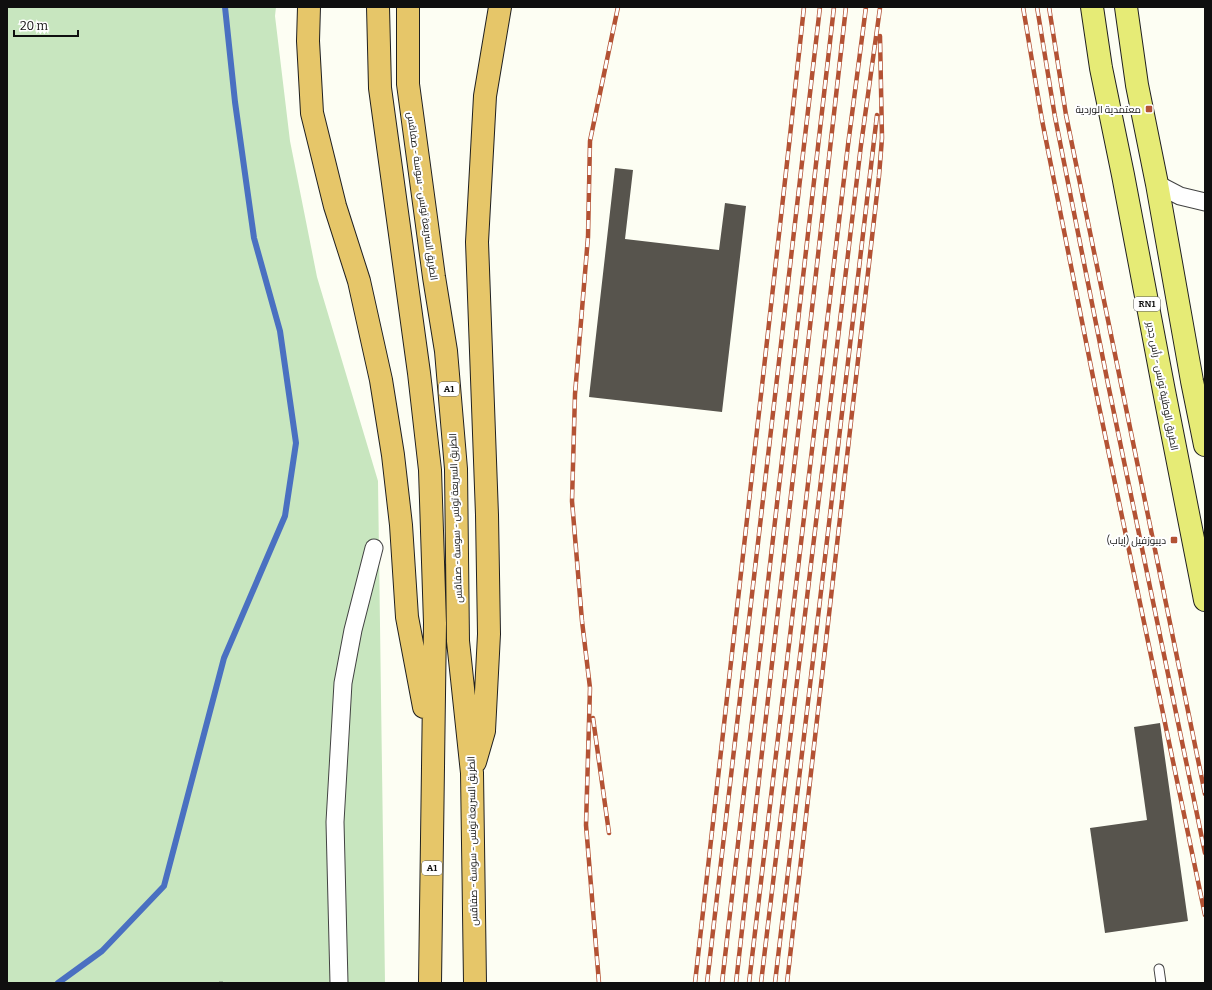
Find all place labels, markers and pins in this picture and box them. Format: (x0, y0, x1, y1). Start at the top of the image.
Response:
place label: معتمدية الوردية (1076, 104, 1141, 116)
marker: معتمدية الوردية (1144, 104, 1154, 114)
place label: ديبوزفيل (إياب) (1107, 534, 1166, 547)
marker: ديبوزفيل (إياب) (1169, 535, 1179, 545)

